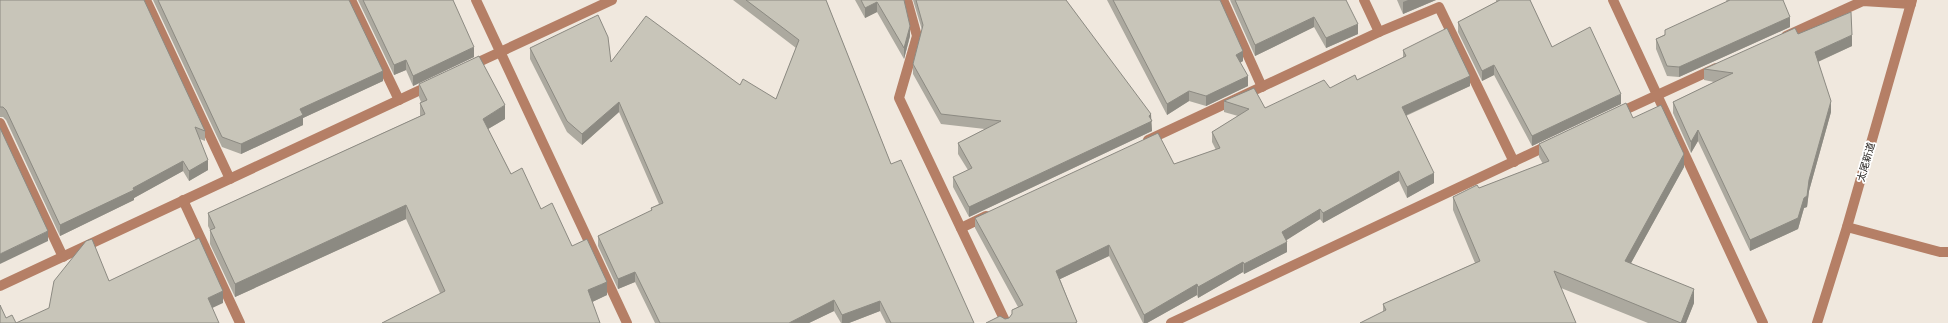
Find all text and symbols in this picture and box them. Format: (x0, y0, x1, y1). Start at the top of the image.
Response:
street label: 太尾新道 (1855, 141, 1877, 183)

